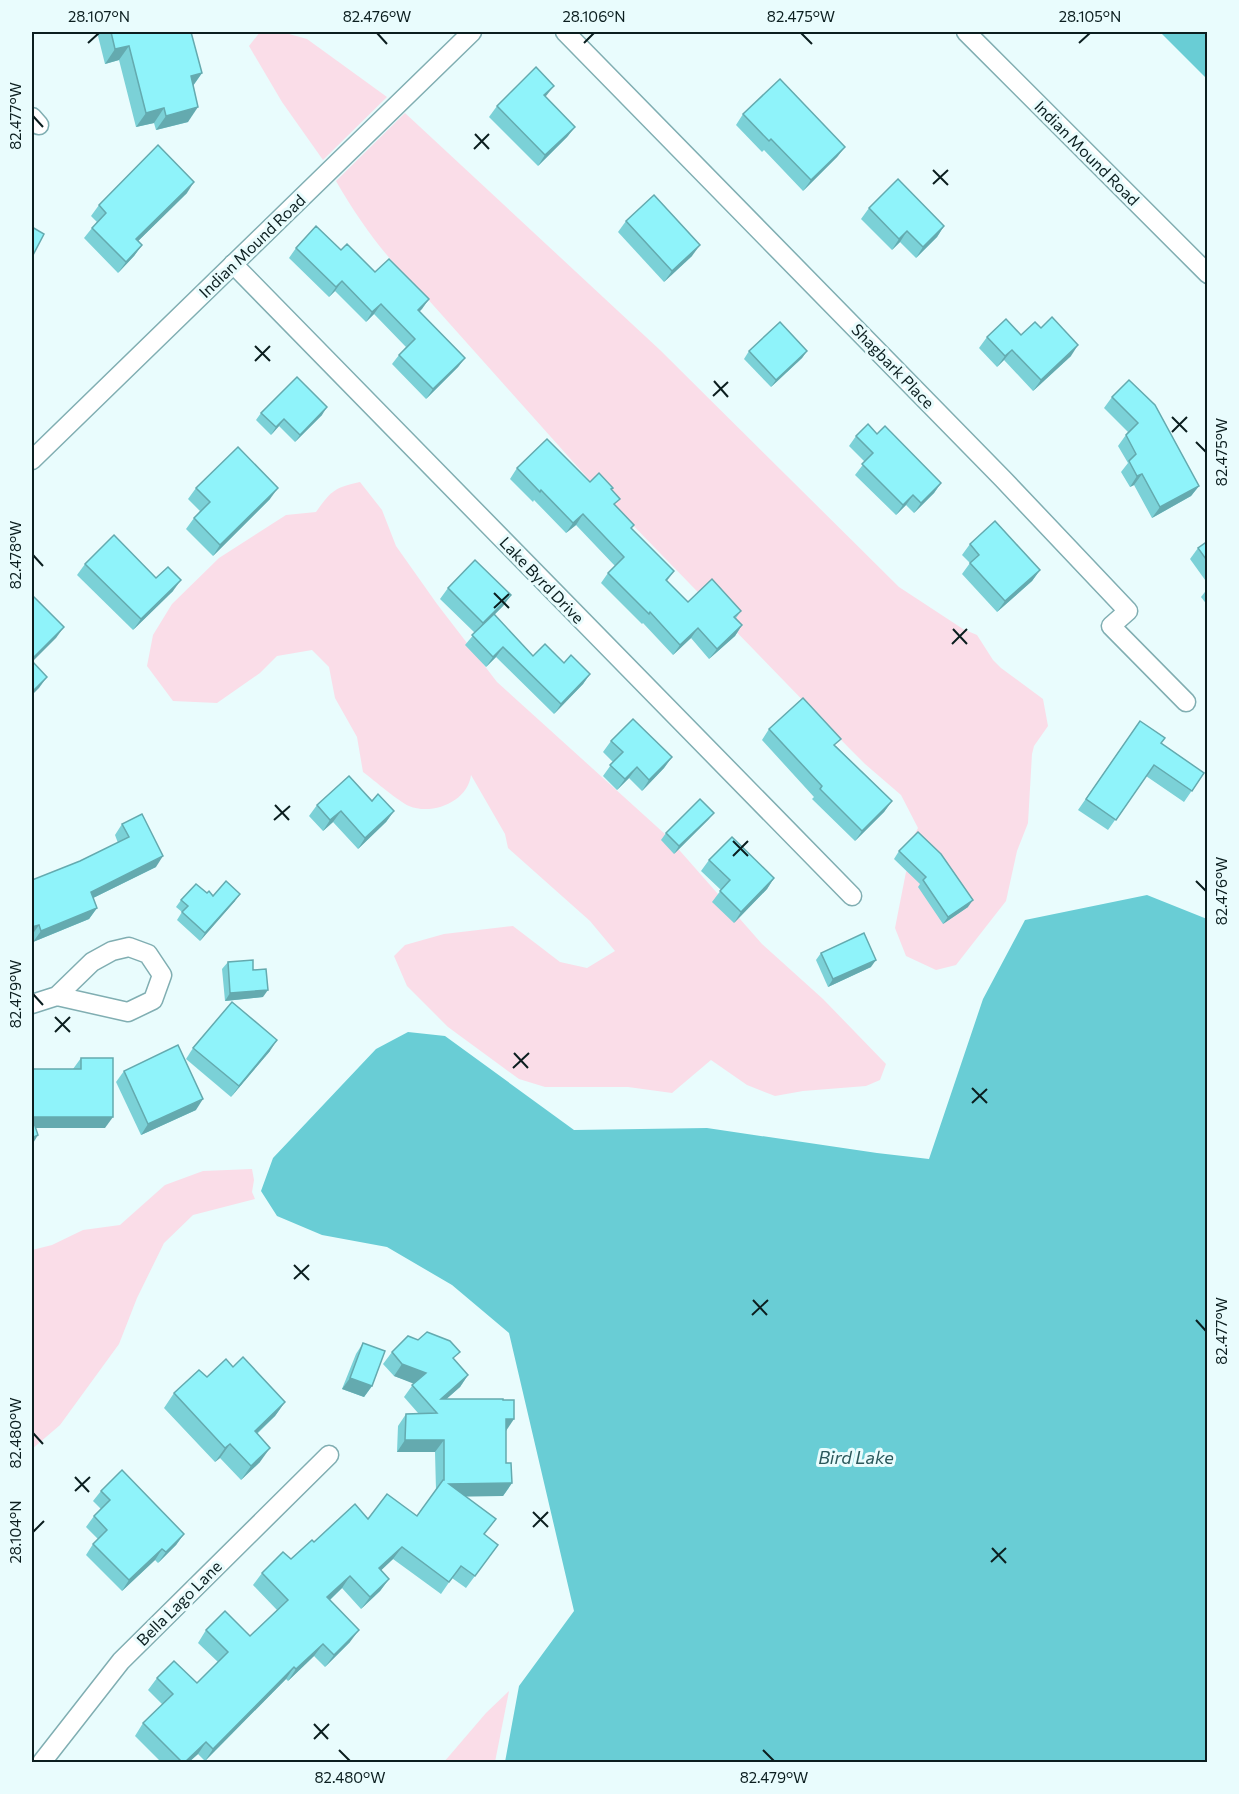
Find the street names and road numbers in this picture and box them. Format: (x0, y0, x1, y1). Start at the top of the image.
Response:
street label: Indian Mound Road (1031, 96, 1144, 209)
street label: Indian Mound Road (195, 190, 309, 301)
street label: Shagbark Place (848, 319, 939, 412)
street label: Lake Byrd Drive (496, 532, 588, 627)
street label: Bella Lago Lane (132, 1556, 225, 1649)

